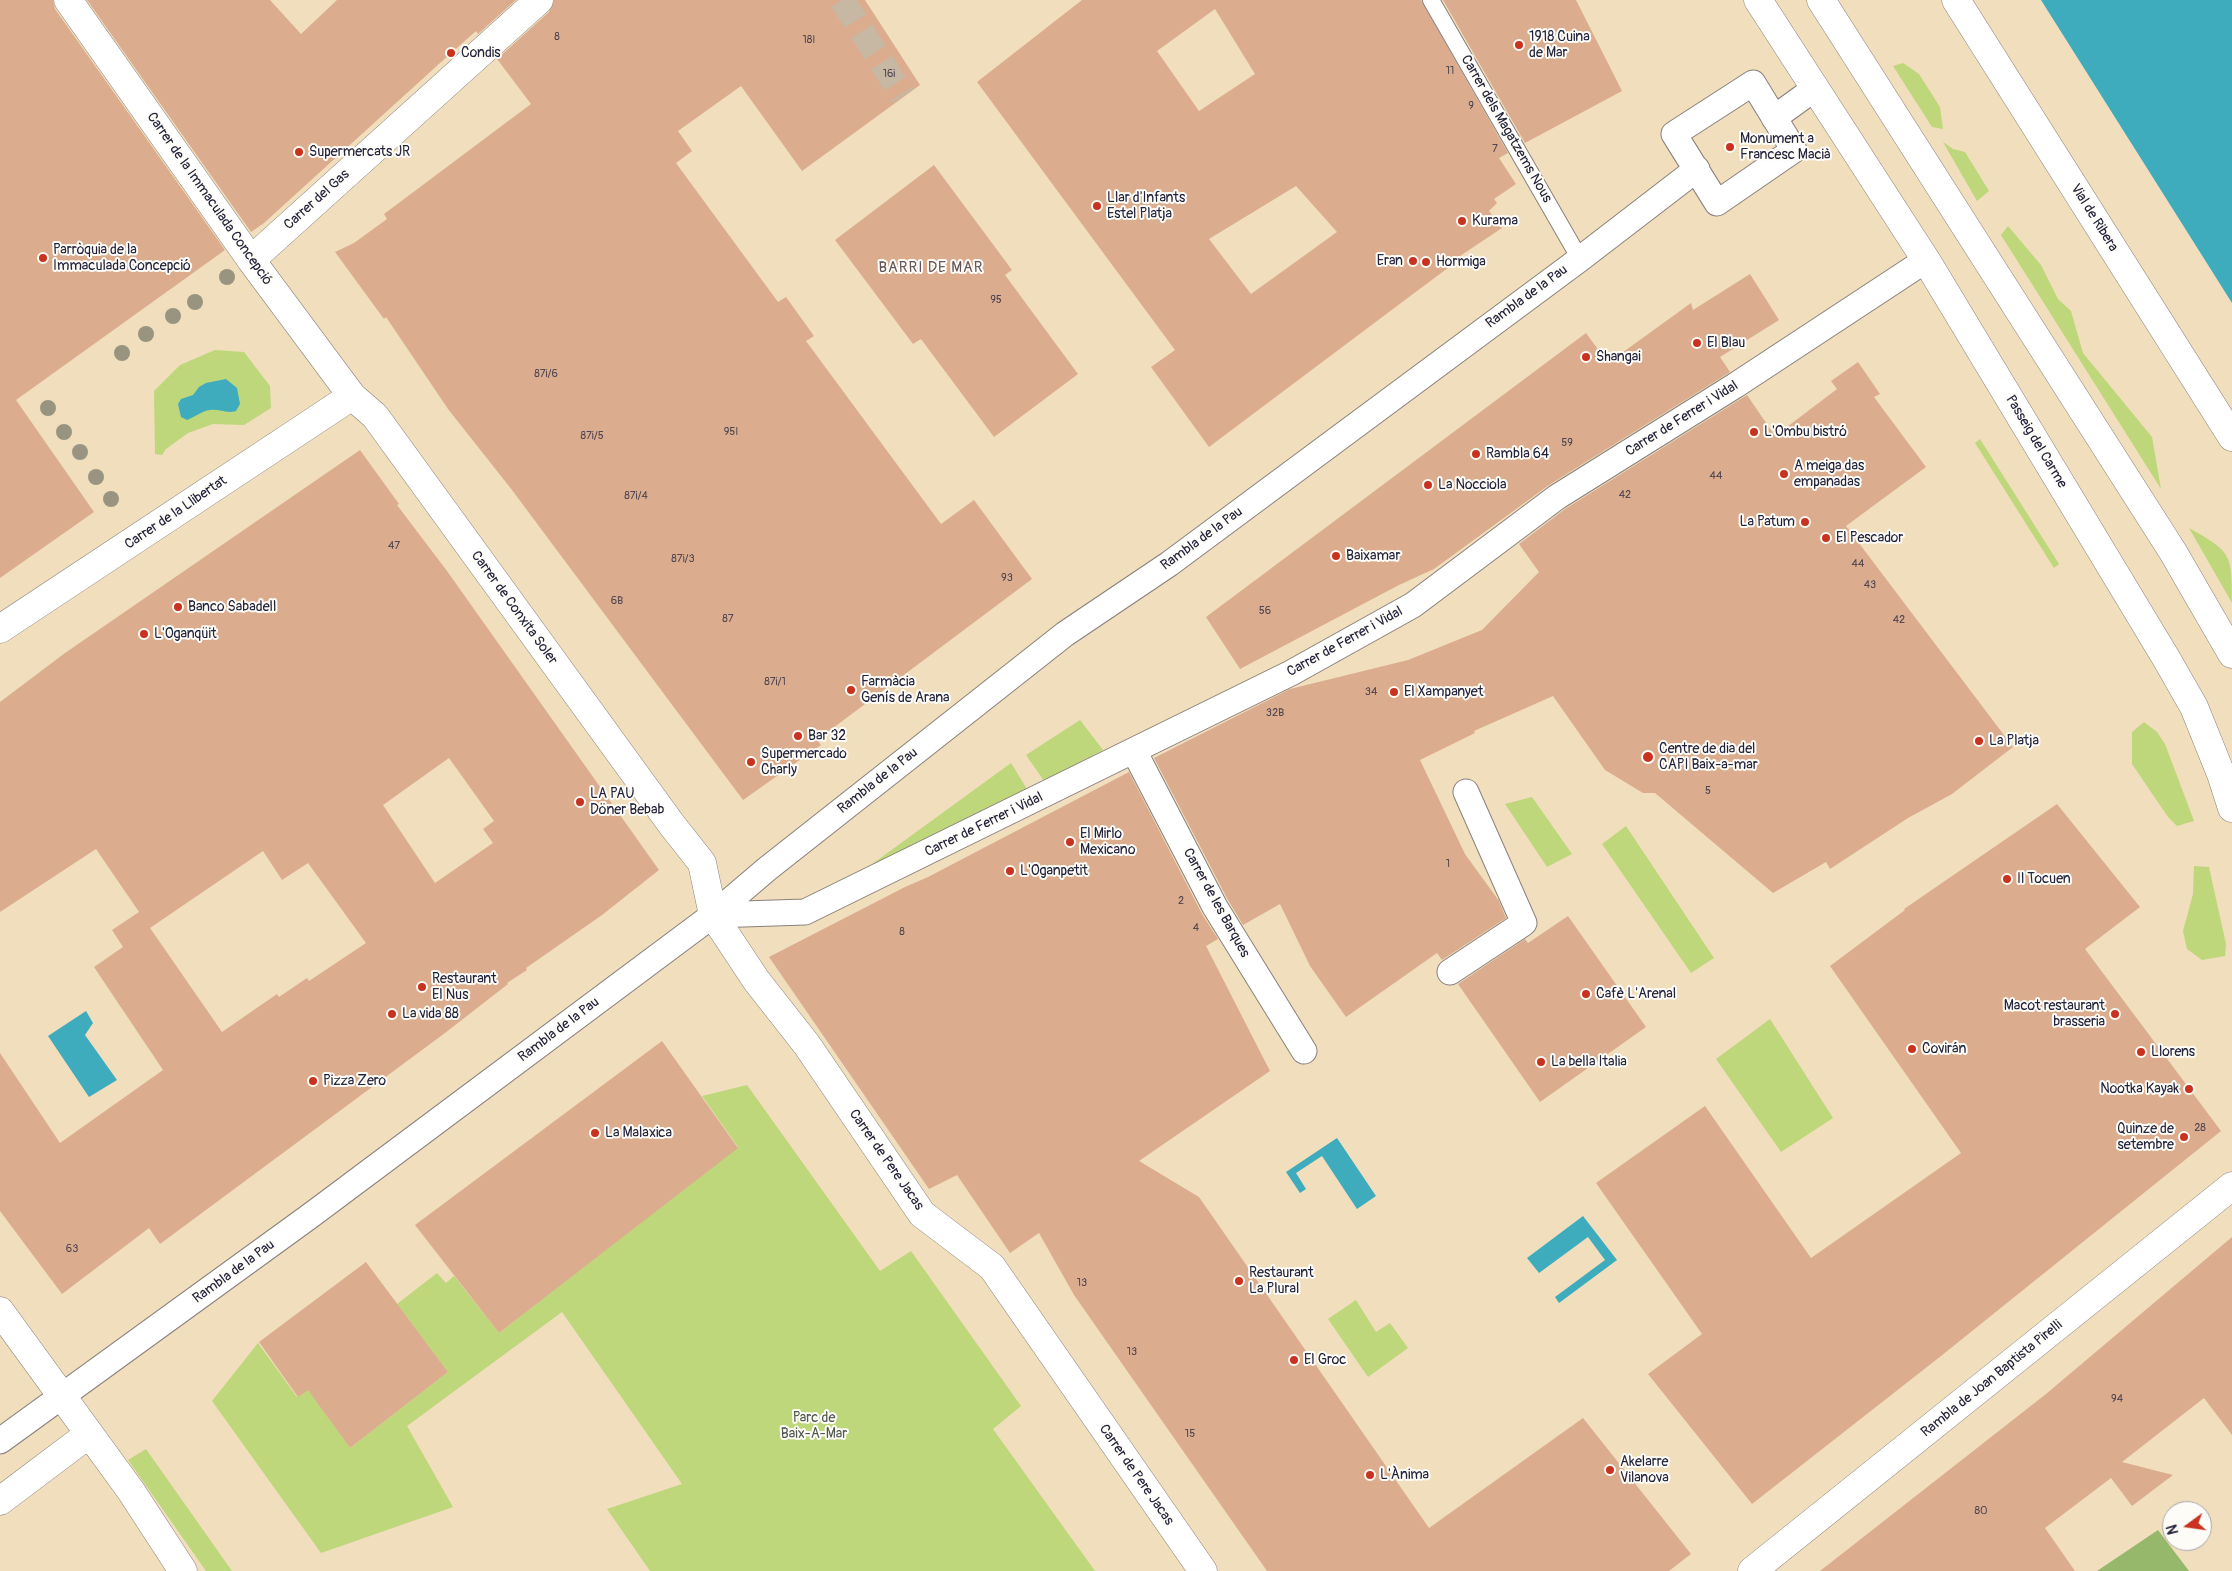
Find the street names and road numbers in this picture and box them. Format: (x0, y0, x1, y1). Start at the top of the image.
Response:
street label: Carrer dels Magatzems Nous (1457, 52, 1555, 206)
street label: Carrer de la Immaculada Concepció (143, 109, 275, 289)
street label: Carrer del Gas (281, 166, 353, 234)
street label: Vial de Ribera (2067, 181, 2121, 255)
street label: Rambla de la Pau (1483, 262, 1571, 332)
street label: Carrer de Ferrer i Vidal (1623, 378, 1741, 460)
street label: Passeig del Carme (2002, 392, 2070, 492)
street label: Carrer de la Llibertat (122, 473, 230, 553)
street label: Rambla de la Pau (1158, 504, 1246, 574)
street label: Carrer de Conxita Soler (467, 548, 561, 668)
street label: Carrer de Ferrer i Vidal (1284, 603, 1406, 681)
street label: Rambla de la Pau (835, 745, 921, 817)
street label: Carrer de Ferrer i Vidal (922, 789, 1046, 861)
street label: Carrer de les Barques (1179, 845, 1253, 961)
street label: Rambla de la Pau (515, 994, 603, 1066)
street label: Carrer de Pere Jacas (845, 1106, 927, 1214)
street label: Rambla de la Pau (190, 1237, 278, 1307)
street label: Rambla de Joan Baptista Pirelli (1918, 1317, 2066, 1441)
street label: Carrer de Pere Jacas (1095, 1421, 1177, 1529)

